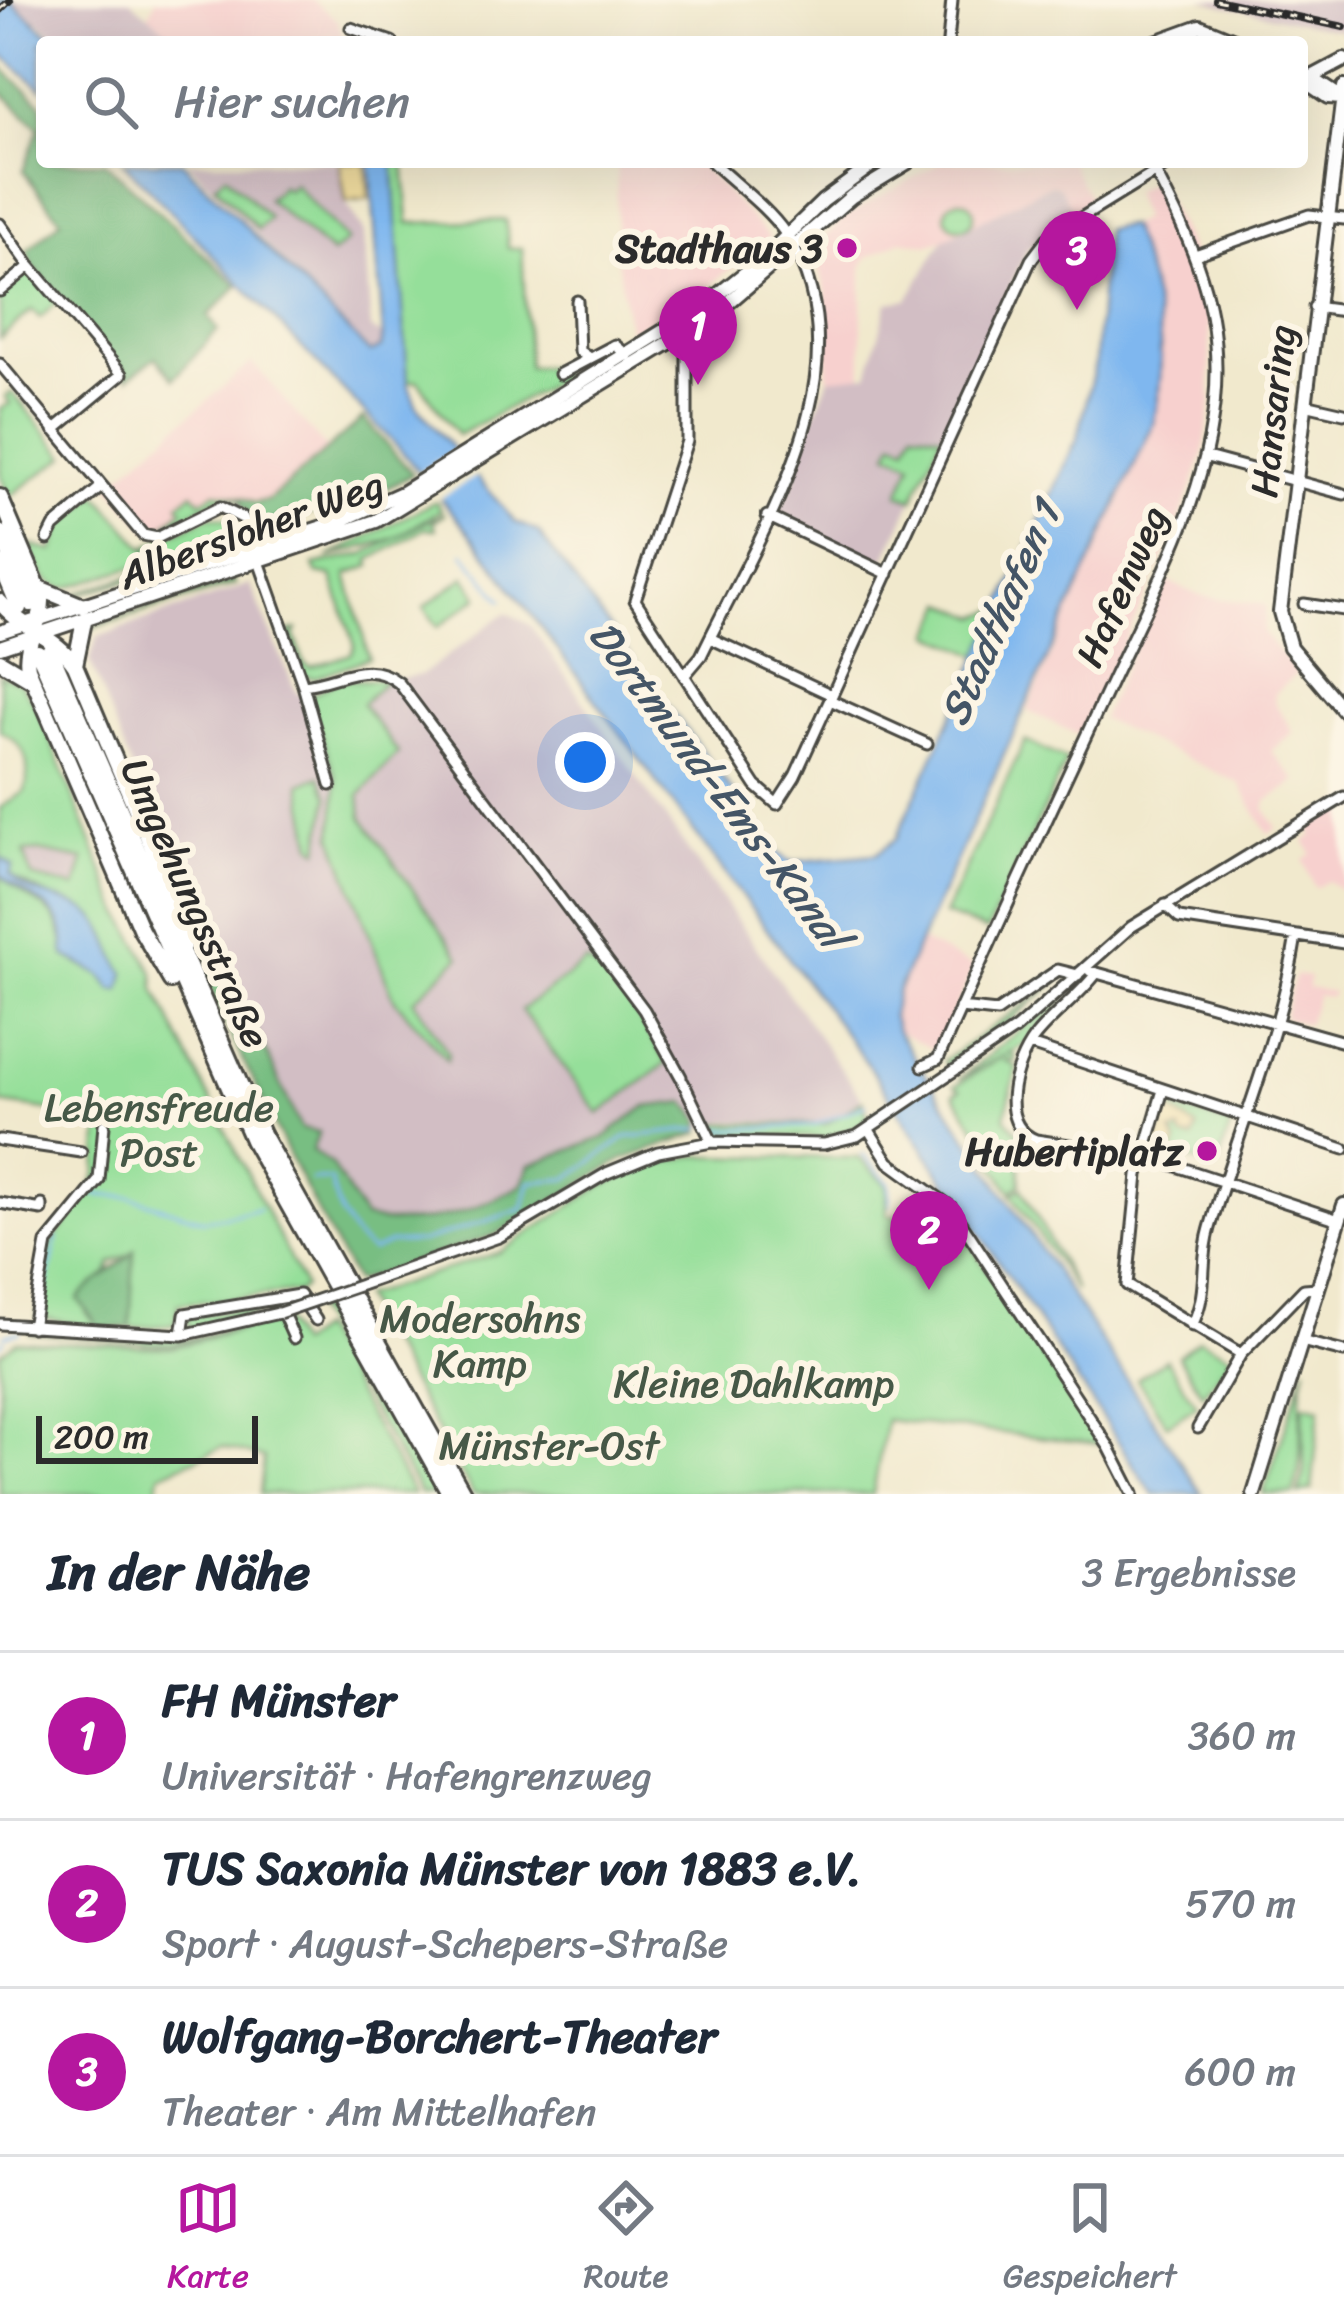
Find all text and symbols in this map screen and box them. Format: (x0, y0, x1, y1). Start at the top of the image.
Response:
search box (36, 36, 1308, 168)
text: Hier suchen (174, 62, 410, 142)
icon: search (78, 69, 144, 135)
pin: 3 (1038, 211, 1116, 310)
place label: Stadthaus 3 (614, 214, 824, 283)
marker: Stadthaus 3 (834, 235, 860, 261)
pin: 1 (659, 286, 737, 385)
street label: Hansaring (1229, 321, 1316, 501)
street label: Albersloher Weg (108, 450, 393, 610)
water label: Stadthafen 1 (918, 484, 1085, 737)
street label: Hafenweg (1055, 494, 1188, 678)
water label: Dortmund-Ems-Kanal (569, 604, 873, 973)
your location (555, 732, 615, 792)
street label: Umgehungsstraße (101, 747, 290, 1059)
park label: Lebensfreude Post (44, 1073, 274, 1187)
place label: Hubertiplatz (965, 1117, 1184, 1186)
marker: Hubertiplatz (1194, 1138, 1220, 1164)
pin: 2 (890, 1191, 968, 1290)
park label: Modersohns Kamp (380, 1284, 580, 1398)
park label: Kleine Dahlkamp (614, 1349, 894, 1418)
text: 200 m (54, 1408, 149, 1466)
scale bar (36, 1410, 258, 1463)
park label: Münster-Ost (439, 1411, 661, 1480)
text: In der Nähe (48, 1527, 310, 1617)
text: 3 Ergebnisse (1082, 1538, 1296, 1607)
text: FH Münster (162, 1661, 395, 1741)
text: 1 (79, 1701, 95, 1770)
text: 360 m (1188, 1701, 1296, 1770)
text: Universität · Hafengrenzweg (162, 1741, 652, 1810)
text: TUS Saxonia Münster von 1883 e.V. (162, 1829, 861, 1909)
text: 2 (76, 1869, 98, 1938)
text: 570 m (1185, 1869, 1296, 1938)
text: Sport · August-Schepers-Straße (162, 1909, 728, 1978)
text: Wolfgang-Borchert-Theater (162, 1997, 716, 2077)
text: 3 (76, 2037, 98, 2106)
text: 600 m (1184, 2037, 1296, 2106)
text: Theater · Am Mittelhafen (162, 2077, 596, 2146)
tab: Karte (167, 2175, 249, 2305)
tab: Route (583, 2175, 668, 2305)
tab: Gespeichert (1003, 2175, 1177, 2305)

